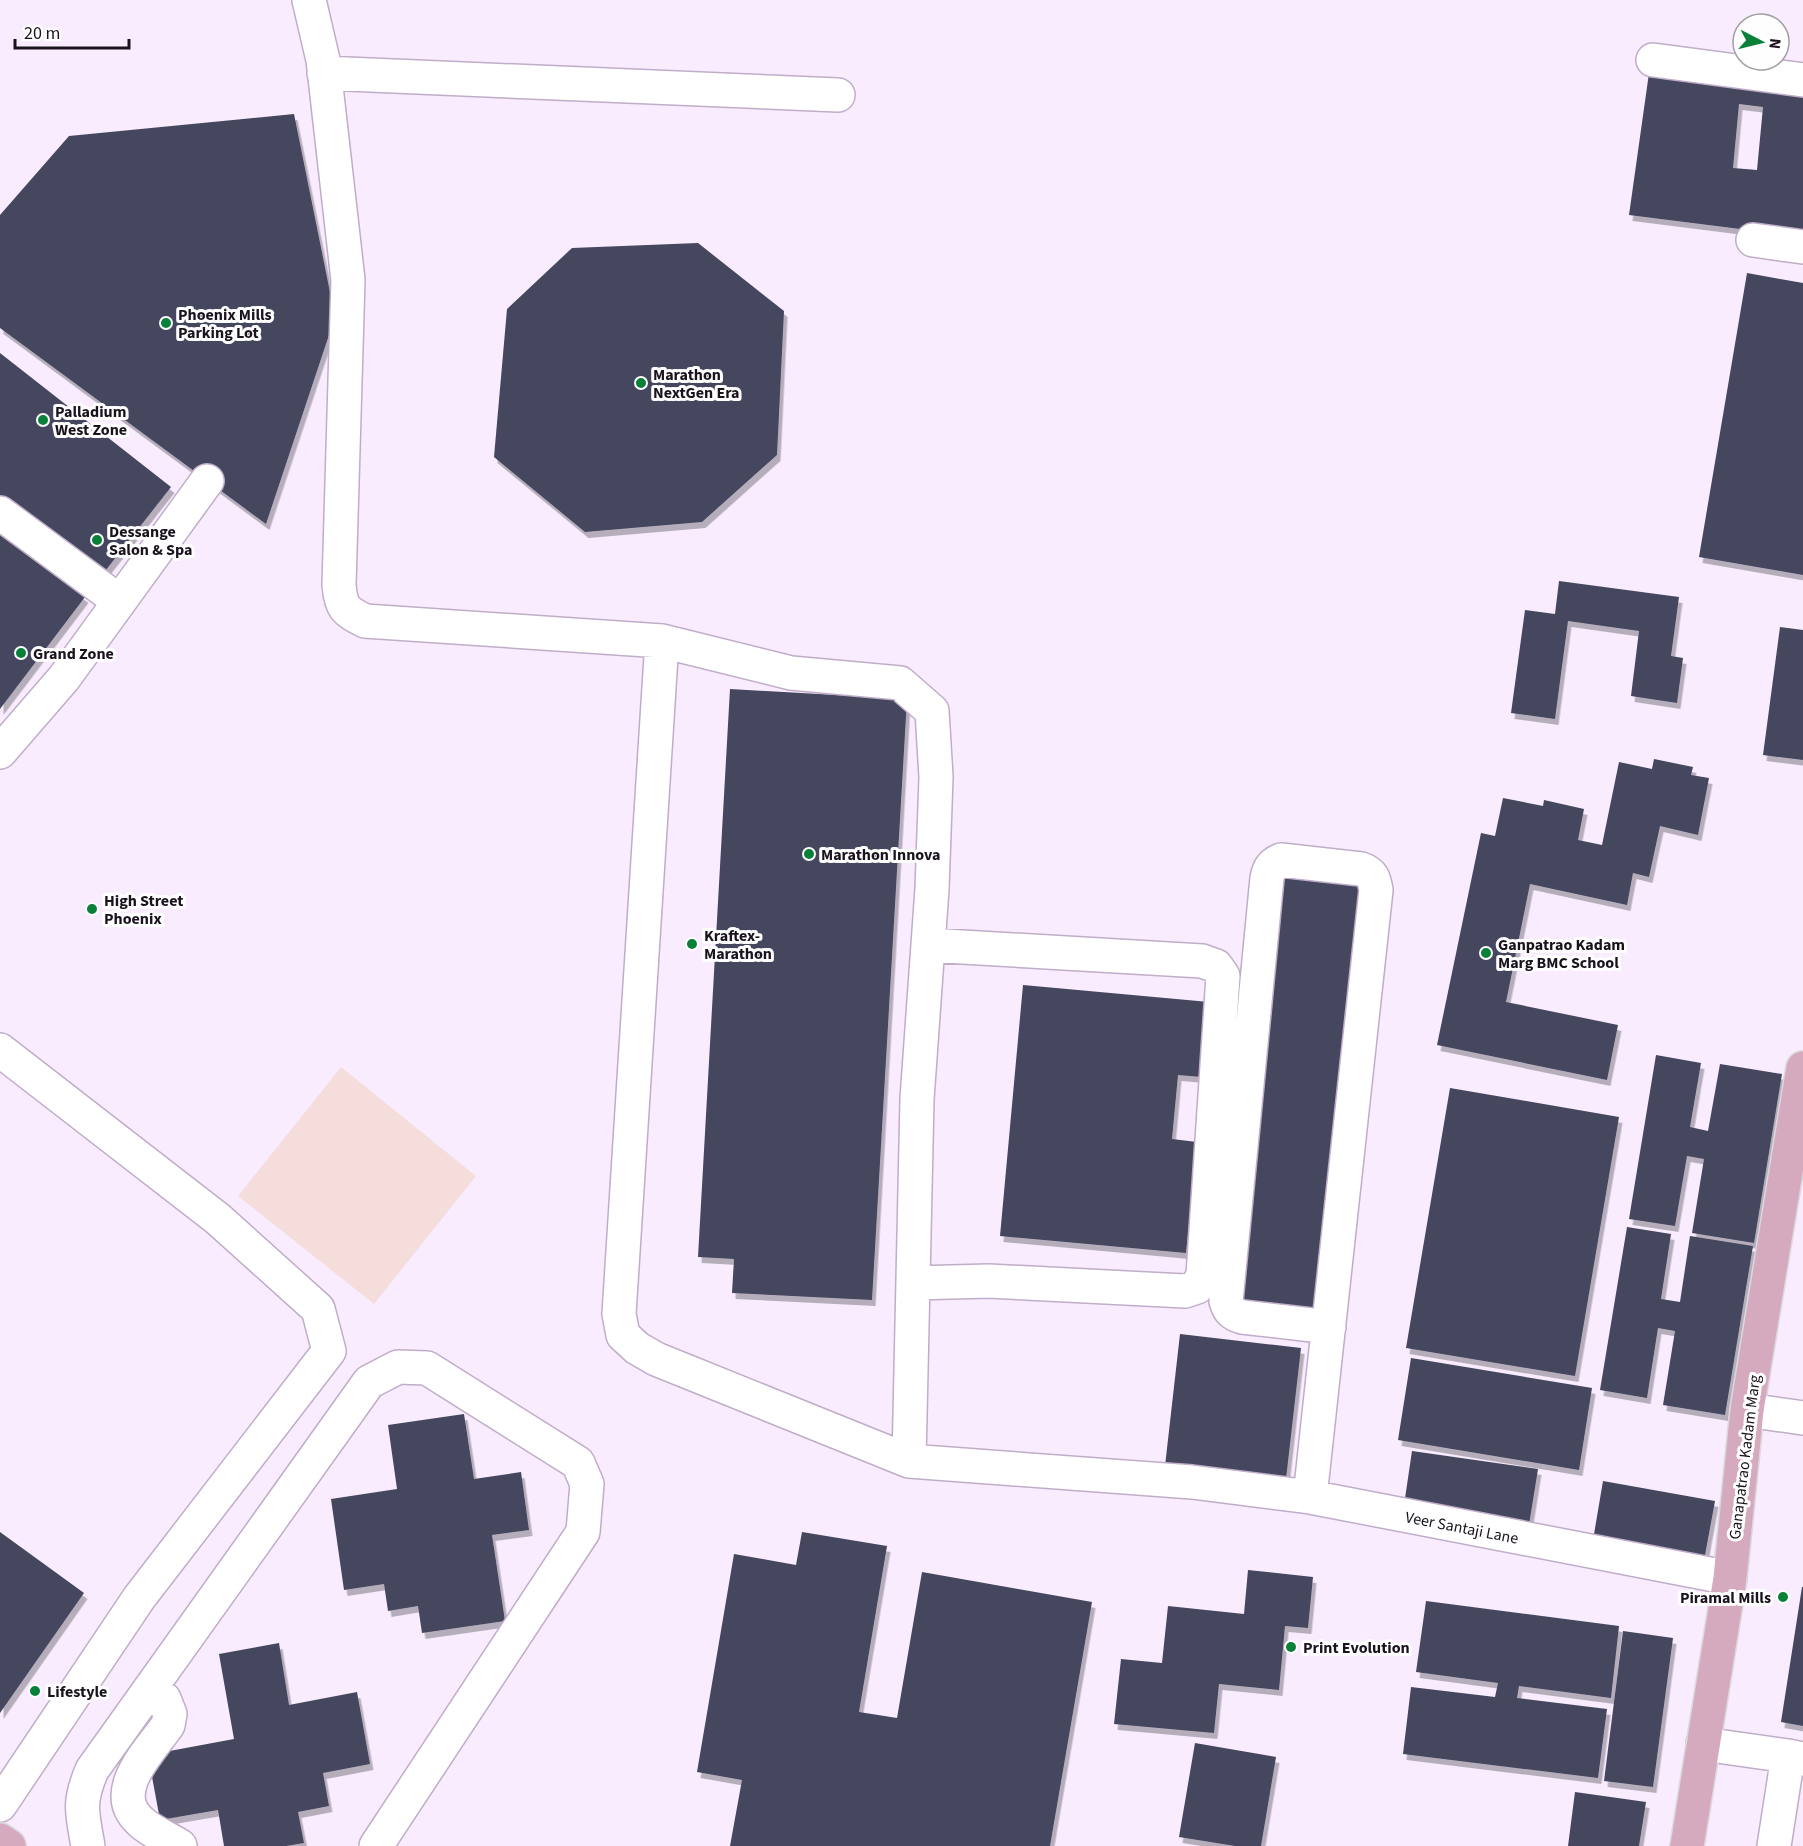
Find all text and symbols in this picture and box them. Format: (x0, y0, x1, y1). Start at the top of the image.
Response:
scale bar (15, 12, 129, 50)
north arrow (1731, 12, 1791, 72)
text: 20 m (24, 21, 60, 46)
text: N (1763, 37, 1786, 50)
place label: Phoenix Mills Parking Lot (178, 304, 272, 344)
marker: Phoenix Mills Parking Lot (159, 316, 173, 330)
place label: Marathon NextGen Era (653, 364, 740, 404)
marker: Marathon NextGen Era (634, 376, 648, 390)
place label: Palladium West Zone (55, 401, 127, 441)
marker: Palladium West Zone (36, 413, 50, 427)
place label: Dessange Salon & Spa (109, 521, 192, 561)
marker: Dessange Salon & Spa (90, 533, 104, 547)
place label: Grand Zone (33, 643, 114, 665)
marker: Grand Zone (14, 646, 28, 660)
place label: Marathon Innova (821, 844, 941, 866)
marker: Marathon Innova (802, 847, 816, 861)
place label: High Street Phoenix (104, 890, 183, 930)
marker: High Street Phoenix (85, 902, 99, 916)
place label: Kraftex- Marathon (704, 925, 772, 965)
place label: Ganpatrao Kadam Marg BMC School (1498, 934, 1625, 974)
marker: Kraftex- Marathon (685, 937, 699, 951)
marker: Ganpatrao Kadam Marg BMC School (1479, 946, 1493, 960)
street label: Ganapatrao Kadam Marg (1724, 1374, 1766, 1541)
street label: Veer Santaji Lane (1403, 1506, 1520, 1550)
place label: Piramal Mills (1680, 1587, 1771, 1609)
marker: Piramal Mills (1776, 1590, 1790, 1604)
place label: Print Evolution (1303, 1637, 1410, 1659)
marker: Print Evolution (1284, 1640, 1298, 1654)
place label: Lifestyle (47, 1681, 107, 1703)
marker: Lifestyle (28, 1684, 42, 1698)

